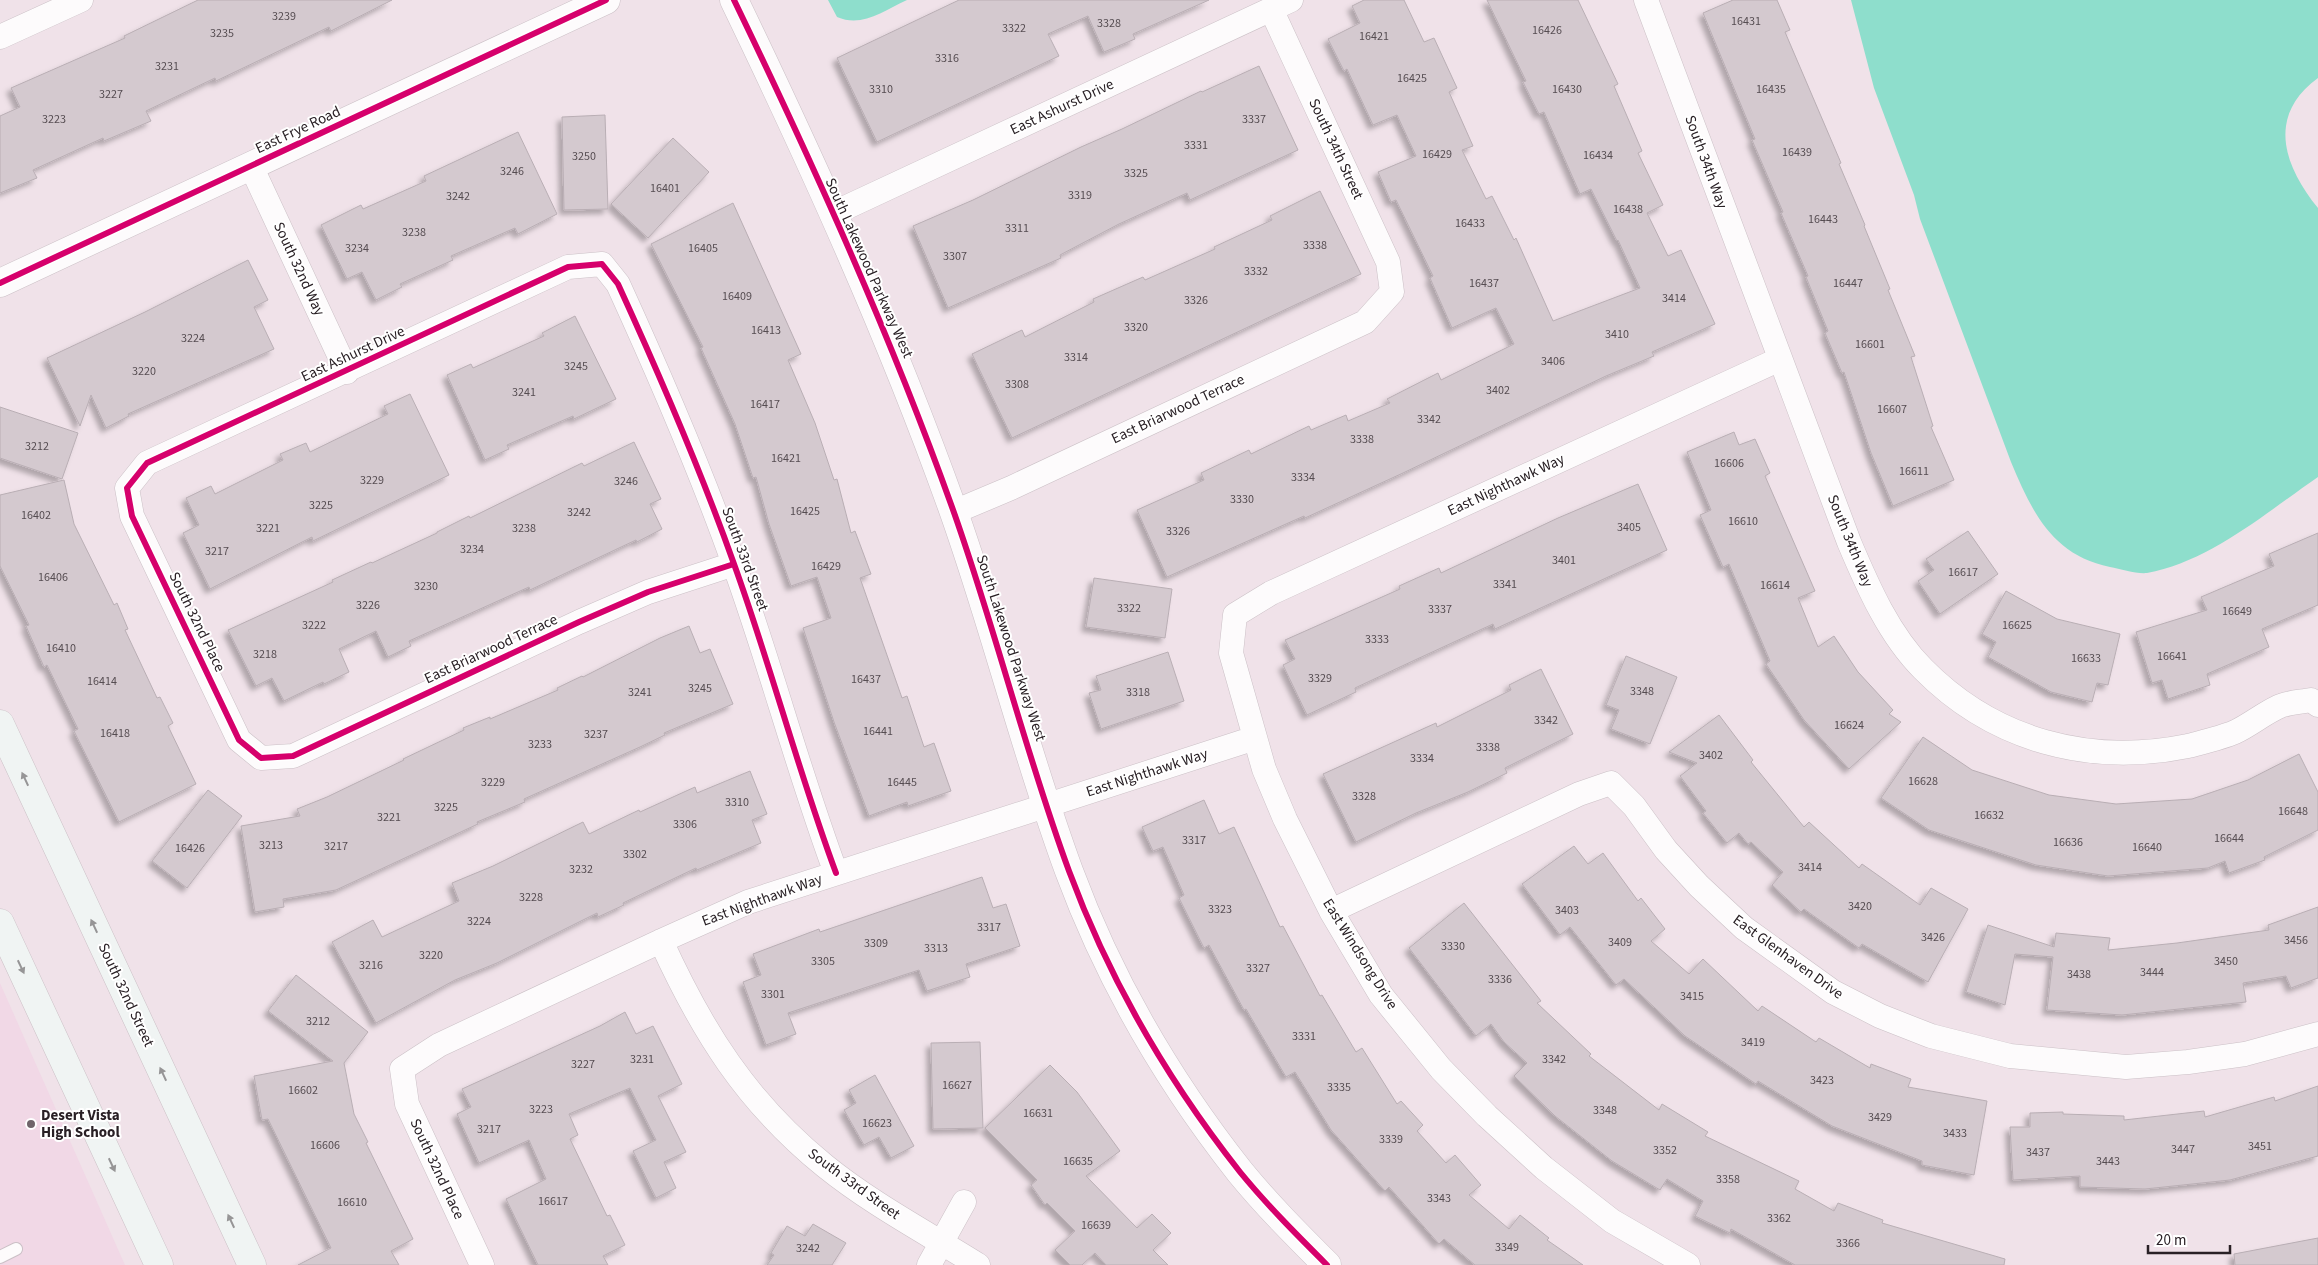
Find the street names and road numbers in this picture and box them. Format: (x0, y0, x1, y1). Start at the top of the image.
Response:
street label: East Ashurst Drive (1007, 74, 1117, 140)
street label: South 34th Street (1303, 95, 1369, 203)
street label: East Frye Road (252, 101, 344, 159)
street label: South 34th Way (1679, 112, 1733, 212)
street label: South Lakewood Parkway West (820, 175, 918, 361)
street label: South 32nd Way (268, 219, 330, 319)
street label: East Ashurst Drive (298, 321, 408, 387)
street label: East Briarwood Terrace (1108, 369, 1248, 449)
street label: East Nighthawk Way (1444, 449, 1568, 521)
street label: South 34th Way (1822, 492, 1878, 590)
street label: South 33rd Street (716, 504, 774, 614)
street label: South Lakewood Parkway West (971, 552, 1051, 744)
street label: South 32nd Place (164, 568, 230, 676)
street label: East Briarwood Terrace (421, 609, 561, 689)
street label: East Nighthawk Way (1083, 743, 1211, 803)
street label: East Nighthawk Way (699, 868, 825, 932)
street label: East Windsong Drive (1317, 894, 1403, 1014)
street label: East Glenhaven Drive (1728, 910, 1848, 1004)
street label: South 32nd Street (93, 940, 159, 1050)
street label: South 32nd Place (404, 1115, 470, 1223)
street label: South 33rd Street (804, 1143, 904, 1225)

